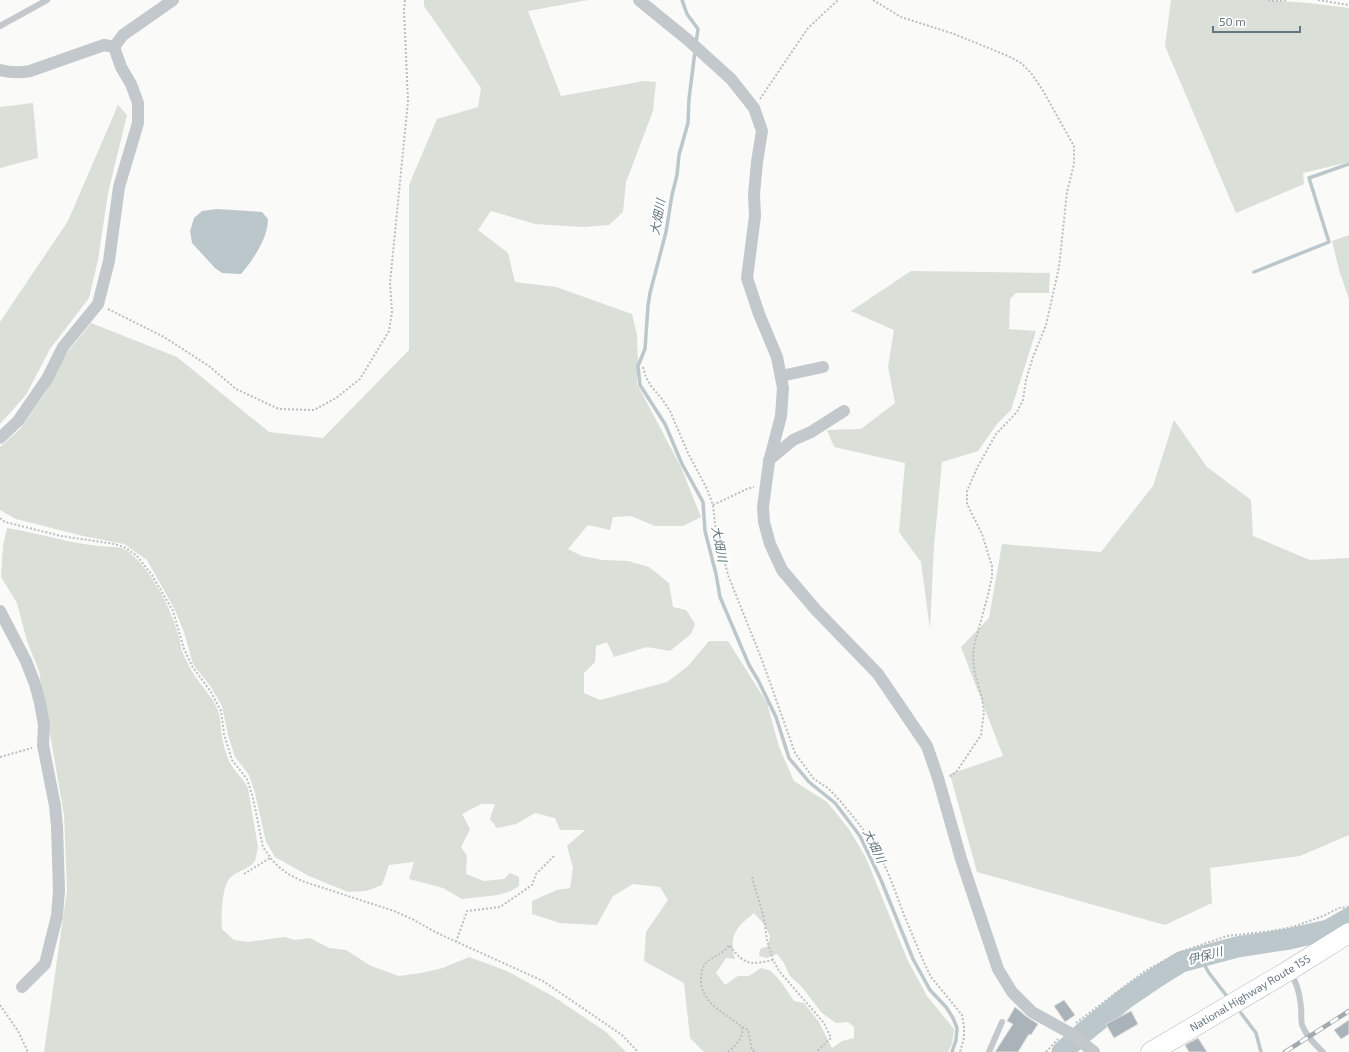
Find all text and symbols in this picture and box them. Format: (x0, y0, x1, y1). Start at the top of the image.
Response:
scale bar (1213, 8, 1300, 34)
text: 50 m (1219, 14, 1246, 28)
water label: 大畑川 (647, 196, 667, 236)
water label: 大畑川 (710, 525, 731, 565)
water label: 大畑川 (861, 826, 890, 867)
water label: 伊保川 (1186, 943, 1226, 966)
street label: National Highway Route 155 (1187, 951, 1313, 1034)

